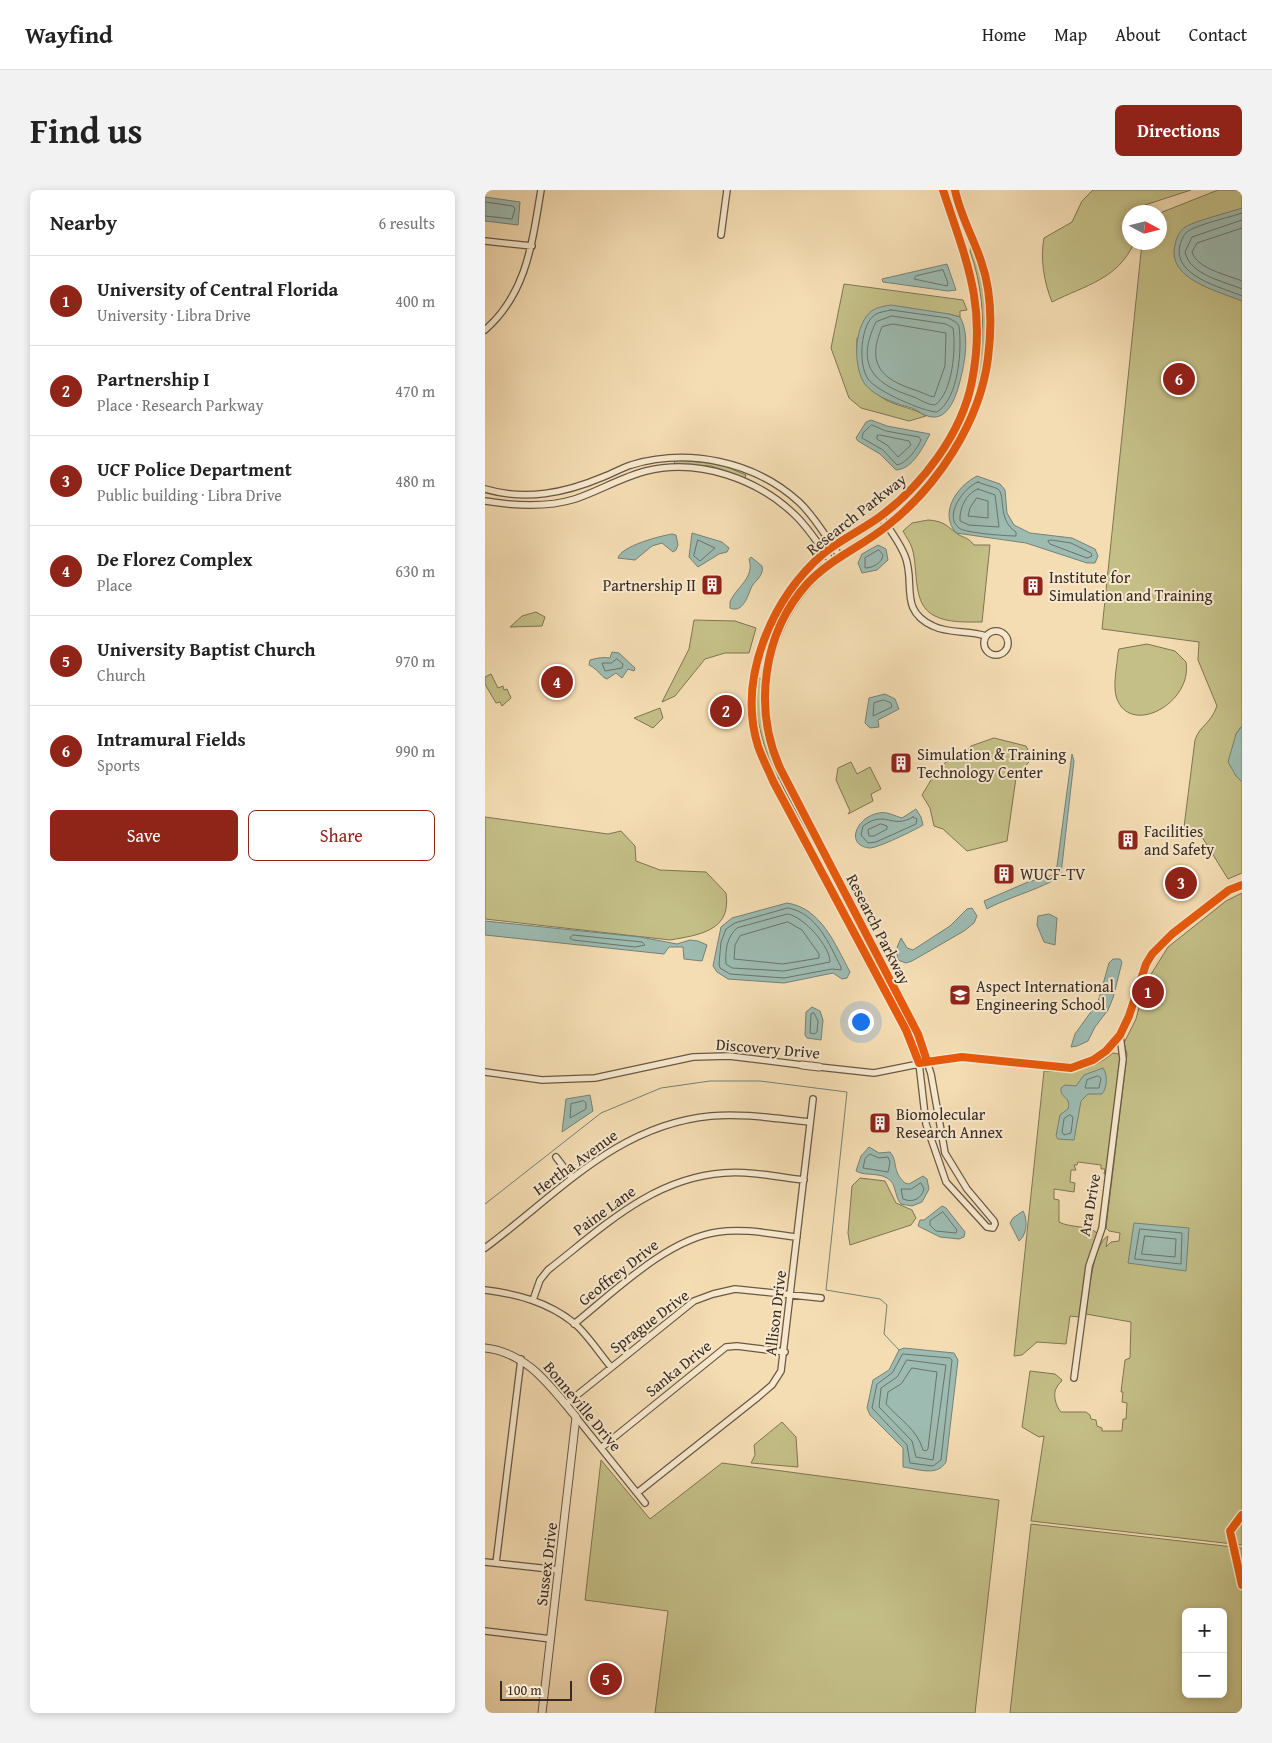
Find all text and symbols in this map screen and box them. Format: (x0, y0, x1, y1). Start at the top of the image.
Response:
text: Wayfind (25, 17, 113, 52)
text: Home (982, 21, 1026, 48)
text: Map (1054, 21, 1087, 48)
text: About (1115, 21, 1161, 48)
text: Contact (1189, 21, 1247, 48)
text: Find us (30, 105, 143, 156)
button: Directions (1115, 105, 1242, 156)
north arrow (1122, 205, 1167, 250)
text: Nearby (50, 207, 117, 238)
text: 6 results (378, 211, 435, 235)
text: University of Central Florida (97, 275, 338, 303)
text: 1 (62, 289, 70, 313)
text: 400 m (395, 289, 435, 313)
text: University · Libra Drive (97, 303, 251, 327)
pin: 6 (1163, 360, 1195, 398)
text: Partnership I (97, 365, 210, 393)
text: 2 (62, 379, 70, 403)
text: 470 m (395, 379, 435, 403)
text: Place · Research Parkway (97, 393, 263, 417)
text: UCF Police Department (97, 455, 292, 483)
street label: Research Parkway (801, 467, 911, 561)
text: 3 (62, 469, 70, 493)
text: 480 m (395, 469, 435, 493)
text: Public building · Libra Drive (97, 483, 282, 507)
text: De Florez Complex (97, 545, 253, 573)
text: 4 (62, 559, 70, 583)
text: 630 m (395, 559, 435, 583)
place label: Institute for Simulation and Training (1049, 565, 1212, 607)
text: Place (97, 573, 132, 597)
place label: Partnership II (603, 573, 696, 597)
building icon: Partnership II (700, 573, 724, 597)
building icon: Institute for Simulation and Training (1021, 574, 1045, 598)
text: University Baptist Church (97, 635, 315, 663)
text: 5 (62, 649, 70, 673)
text: 970 m (395, 649, 435, 673)
text: Church (97, 663, 146, 687)
pin: 4 (541, 663, 573, 701)
pin: 2 (710, 692, 742, 730)
text: Intramural Fields (97, 725, 246, 753)
text: 6 (62, 739, 70, 763)
text: 990 m (395, 739, 435, 763)
place label: Simulation & Training Technology Center (917, 742, 1066, 784)
building icon: Simulation & Training Technology Center (889, 751, 913, 775)
text: Sports (97, 753, 140, 777)
button: Save (50, 810, 238, 861)
button: Share (248, 810, 435, 861)
place label: Facilities and Safety (1144, 819, 1214, 861)
building icon: Facilities and Safety (1116, 828, 1140, 852)
building icon: WUCF-TV (992, 862, 1016, 886)
place label: WUCF-TV (1020, 862, 1086, 886)
pin: 3 (1165, 864, 1197, 902)
street label: Research Parkway (841, 869, 917, 989)
pin: 1 (1132, 973, 1164, 1011)
place label: Aspect International Engineering School (976, 974, 1115, 1016)
school or university icon: Aspect International Engineering School (948, 983, 972, 1007)
your location (848, 1009, 874, 1035)
street label: Discovery Drive (715, 1031, 821, 1065)
place label: Biomolecular Research Annex (896, 1102, 1004, 1144)
building icon: Biomolecular Research Annex (868, 1111, 892, 1135)
street label: Hertha Avenue (528, 1123, 622, 1201)
street label: Ara Drive (1072, 1172, 1106, 1238)
street label: Paine Lane (568, 1179, 640, 1241)
street label: Geoffrey Drive (573, 1233, 663, 1311)
street label: Allison Drive (758, 1269, 792, 1357)
street label: Sprague Drive (604, 1283, 694, 1359)
street label: Sanka Drive (640, 1334, 716, 1402)
street label: Bonneville Drive (538, 1356, 628, 1456)
street label: Sussex Drive (529, 1521, 563, 1607)
map controls (1182, 1608, 1227, 1698)
button: + (1182, 1608, 1227, 1653)
button: − (1182, 1653, 1227, 1698)
pin: 5 (590, 1660, 622, 1698)
scale bar (500, 1678, 573, 1701)
text: 100 m (507, 1680, 542, 1700)

